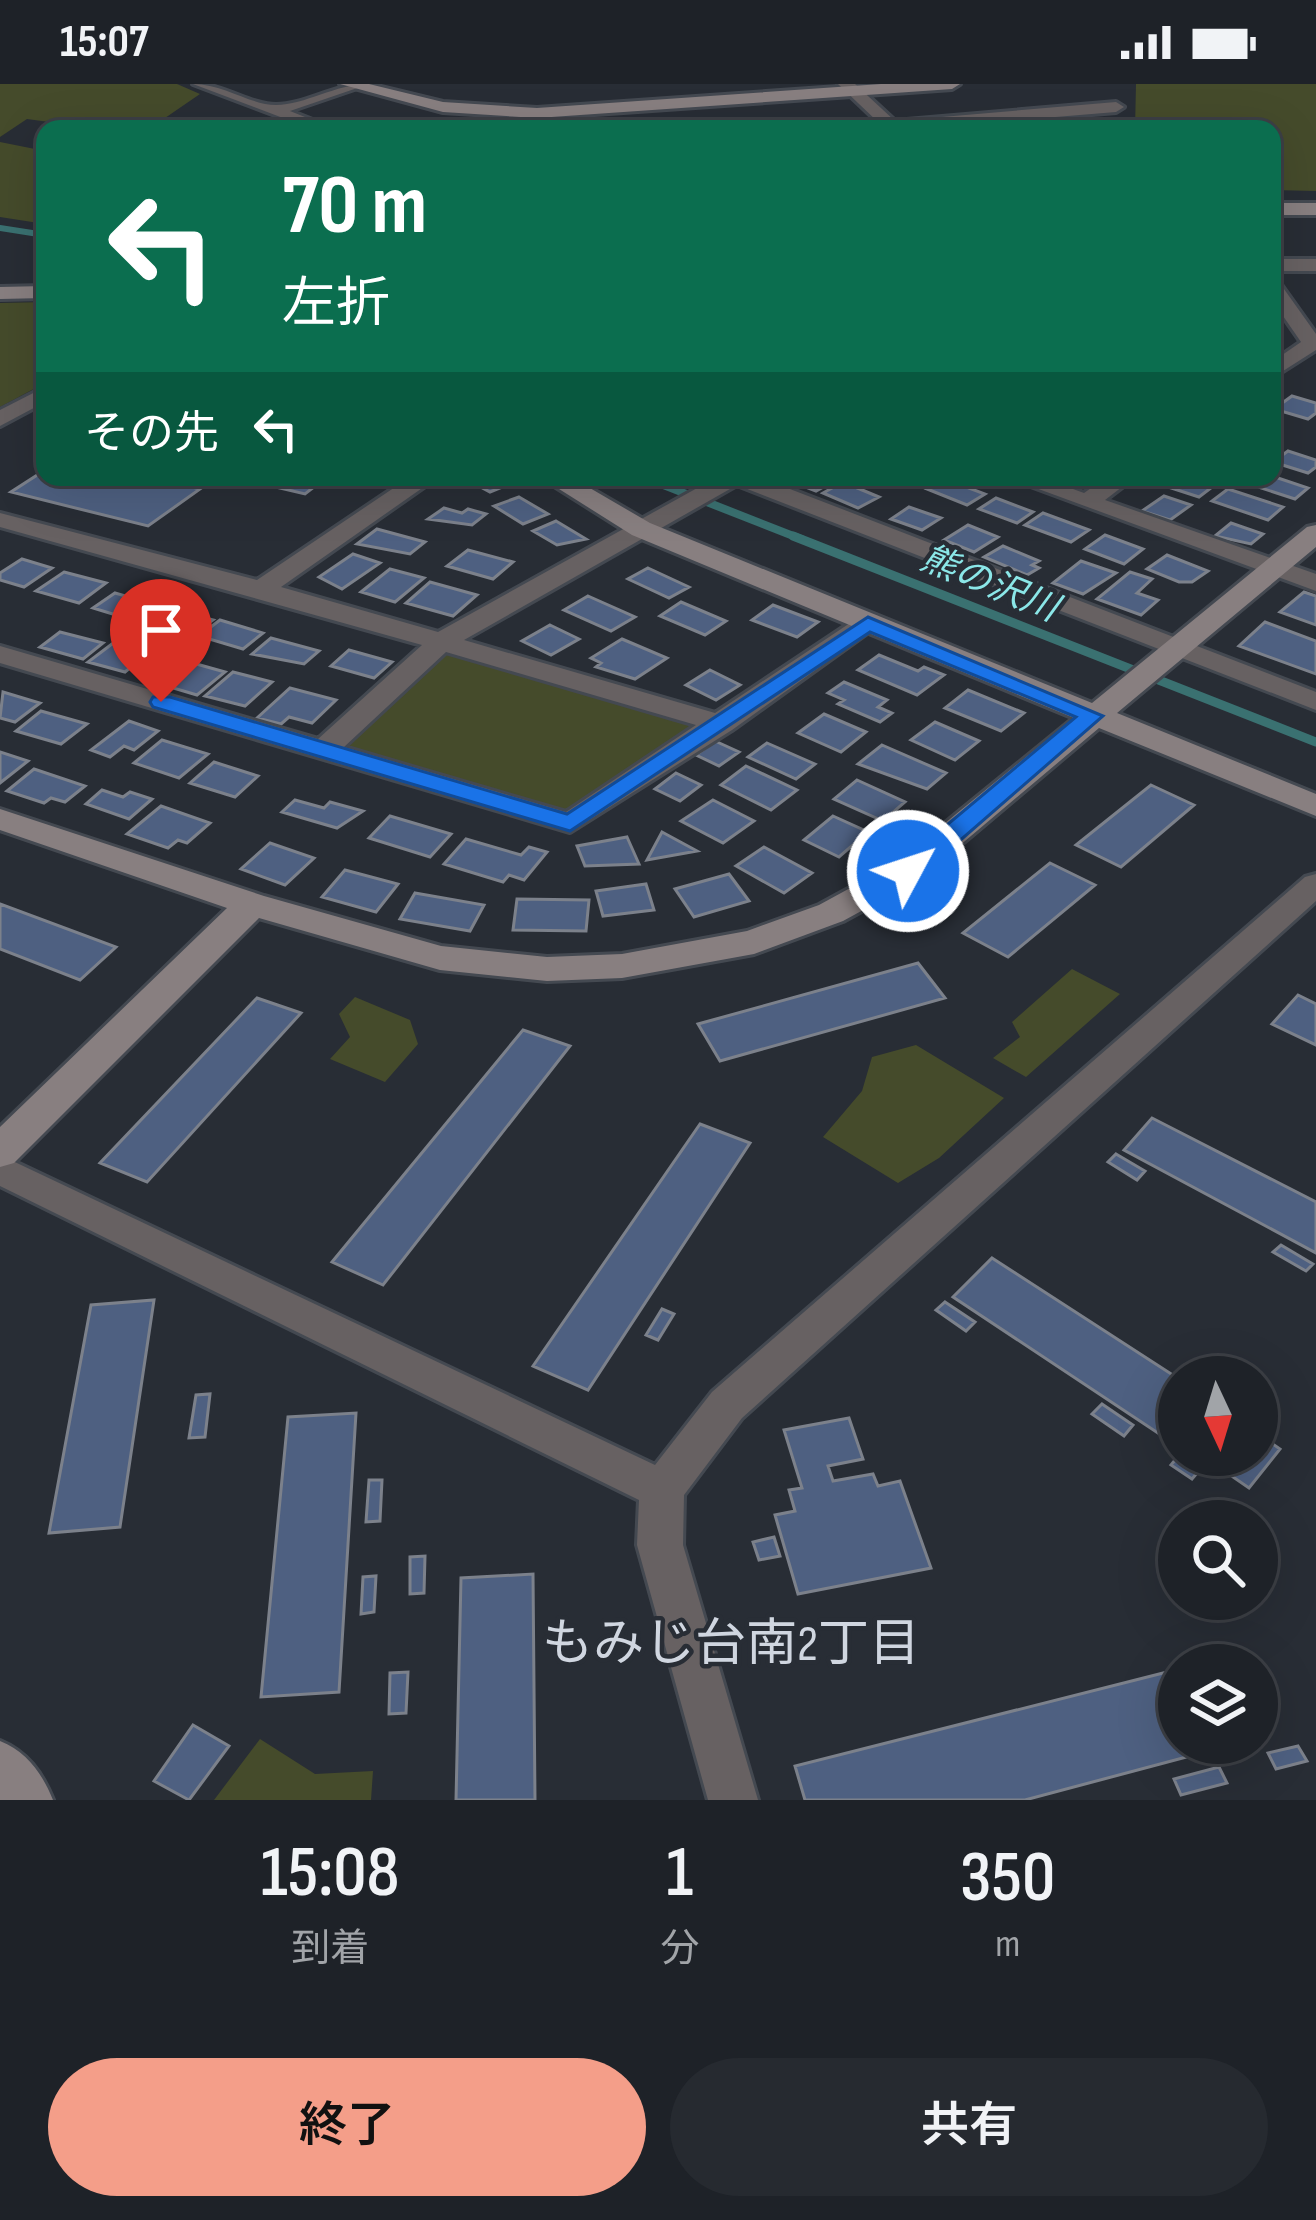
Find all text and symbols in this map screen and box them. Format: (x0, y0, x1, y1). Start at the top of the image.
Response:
text: 15:07 (60, 15, 149, 70)
text: 70 m (282, 156, 427, 257)
icon: left (84, 168, 240, 324)
text: 左折 (282, 272, 390, 337)
icon: left (243, 396, 309, 462)
text: その先 (84, 407, 219, 462)
water label: 熊の沢川 (914, 537, 1068, 633)
pin (110, 579, 212, 702)
icon: arrive (128, 597, 194, 663)
position arrow (845, 808, 971, 934)
north arrow (1158, 1356, 1278, 1476)
map controls (1158, 1356, 1278, 1764)
button: search (1158, 1500, 1278, 1620)
district label: もみじ台南2丁目 (542, 1614, 920, 1675)
button: layers (1158, 1644, 1278, 1764)
text: 15:08 (261, 1830, 400, 1917)
text: 1 (666, 1830, 693, 1917)
text: 350 (960, 1835, 1055, 1922)
text: m (995, 1921, 1020, 1968)
text: 到着 (291, 1926, 369, 1973)
text: 分 (660, 1926, 699, 1973)
button: 終了 (48, 2058, 646, 2196)
button: 共有 (670, 2058, 1268, 2196)

